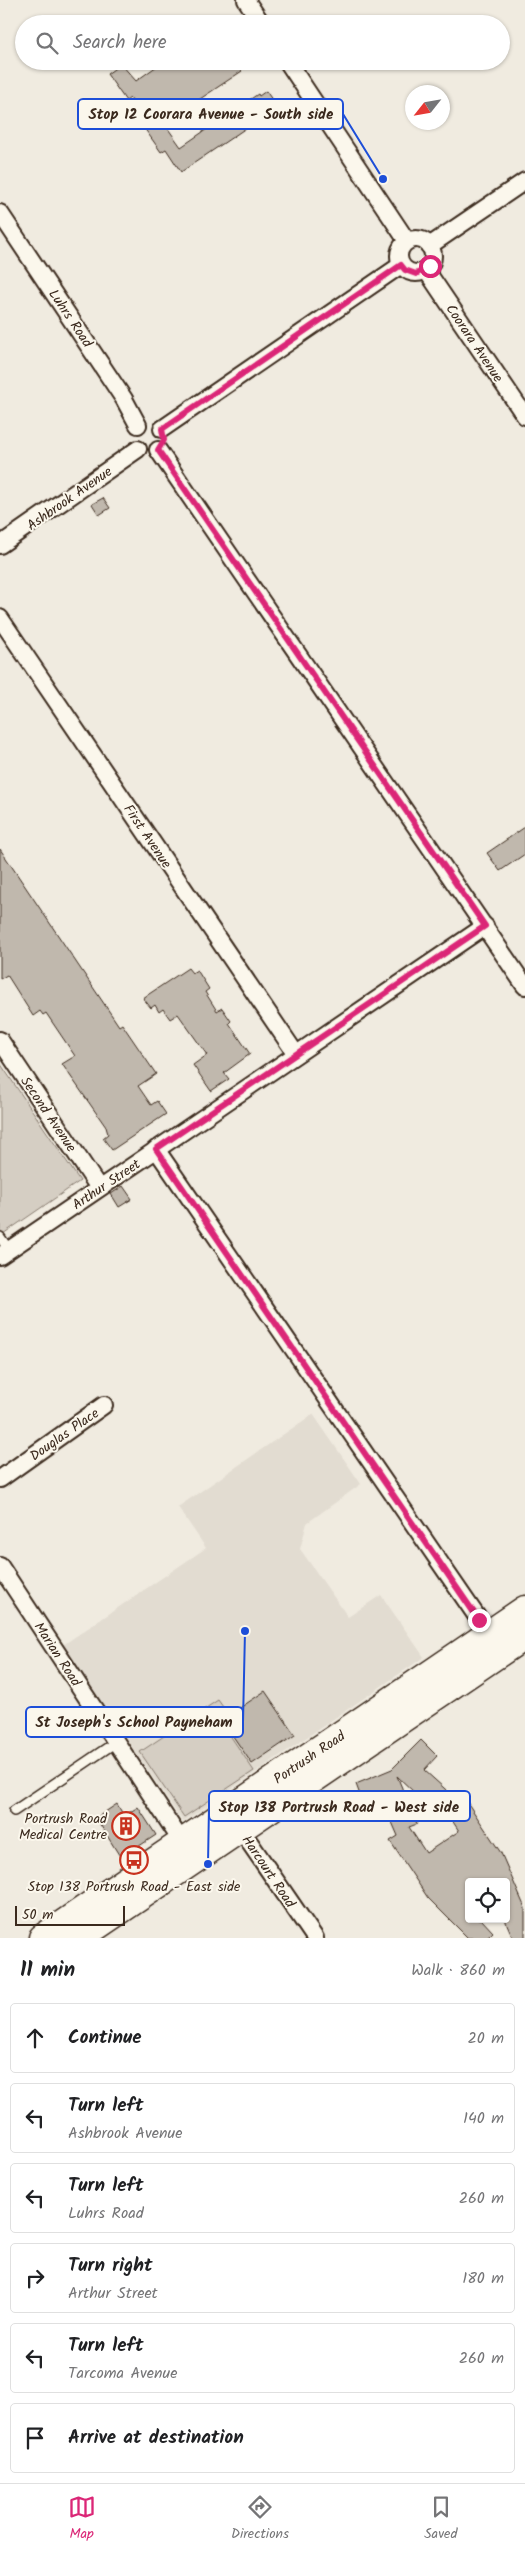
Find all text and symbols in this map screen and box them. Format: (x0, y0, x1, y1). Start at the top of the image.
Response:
search box (15, 15, 510, 70)
text: Search here (73, 28, 167, 58)
icon: search (33, 29, 61, 57)
north arrow (405, 85, 450, 130)
callout: Stop 12 Coorara Avenue - South side (78, 99, 343, 129)
text: Stop 12 Coorara Avenue - South side (89, 103, 334, 127)
route start (419, 255, 442, 278)
street label: Luhrs Road (43, 285, 98, 353)
street label: Coorara Avenue (440, 300, 509, 388)
street label: Ashbrook Avenue (22, 461, 117, 537)
street label: First Avenue (118, 800, 177, 874)
street label: Second Avenue (15, 1072, 82, 1158)
street label: Arthur Street (68, 1153, 146, 1216)
street label: Douglas Place (25, 1402, 104, 1467)
route end (468, 1609, 491, 1632)
street label: Marian Road (28, 1618, 87, 1692)
callout: St Joseph's School Payneham (26, 1707, 243, 1737)
text: St Joseph's School Payneham (35, 1711, 233, 1735)
street label: Portrush Road (269, 1725, 351, 1790)
callout: Stop 138 Portrush Road - West side (209, 1791, 470, 1821)
text: Stop 138 Portrush Road - West side (219, 1796, 460, 1820)
place label: Portrush Road Medical Centre (19, 1808, 108, 1846)
building icon: Portrush Road Medical Centre (111, 1811, 141, 1841)
street label: Harcourt Road (236, 1831, 301, 1913)
bus stop icon: Stop 138 Portrush Road - East side (119, 1845, 149, 1875)
place label: Stop 138 Portrush Road - East side (28, 1876, 241, 1898)
map controls (465, 1878, 510, 1923)
button: locate (465, 1878, 510, 1923)
scale bar (15, 1903, 125, 1926)
text: 50 m (22, 1904, 53, 1926)
text: 11 min (20, 1954, 75, 1987)
text: Walk · 860 m (411, 1958, 505, 1983)
text: Continue (68, 2023, 141, 2053)
icon: ahead (21, 2024, 49, 2052)
text: 20 m (468, 2026, 504, 2051)
text: Turn left (68, 2091, 143, 2121)
icon: left (21, 2104, 49, 2132)
text: 140 m (463, 2106, 504, 2131)
text: Ashbrook Avenue (68, 2121, 182, 2146)
text: Turn left (68, 2171, 143, 2201)
icon: left (21, 2184, 49, 2212)
text: 260 m (459, 2186, 504, 2211)
text: Luhrs Road (68, 2201, 144, 2226)
text: Turn right (68, 2251, 153, 2281)
icon: right (21, 2264, 49, 2292)
text: 180 m (462, 2266, 504, 2291)
text: Arthur Street (68, 2281, 158, 2306)
text: Turn left (68, 2331, 143, 2361)
icon: left (21, 2344, 49, 2372)
text: 260 m (459, 2346, 504, 2371)
text: Tarcoma Avenue (68, 2361, 178, 2386)
text: Arrive at destination (68, 2423, 244, 2453)
icon: arrive (21, 2424, 49, 2452)
tab: Map (68, 2493, 96, 2545)
tab: Directions (231, 2493, 289, 2545)
tab: Saved (424, 2493, 457, 2545)

